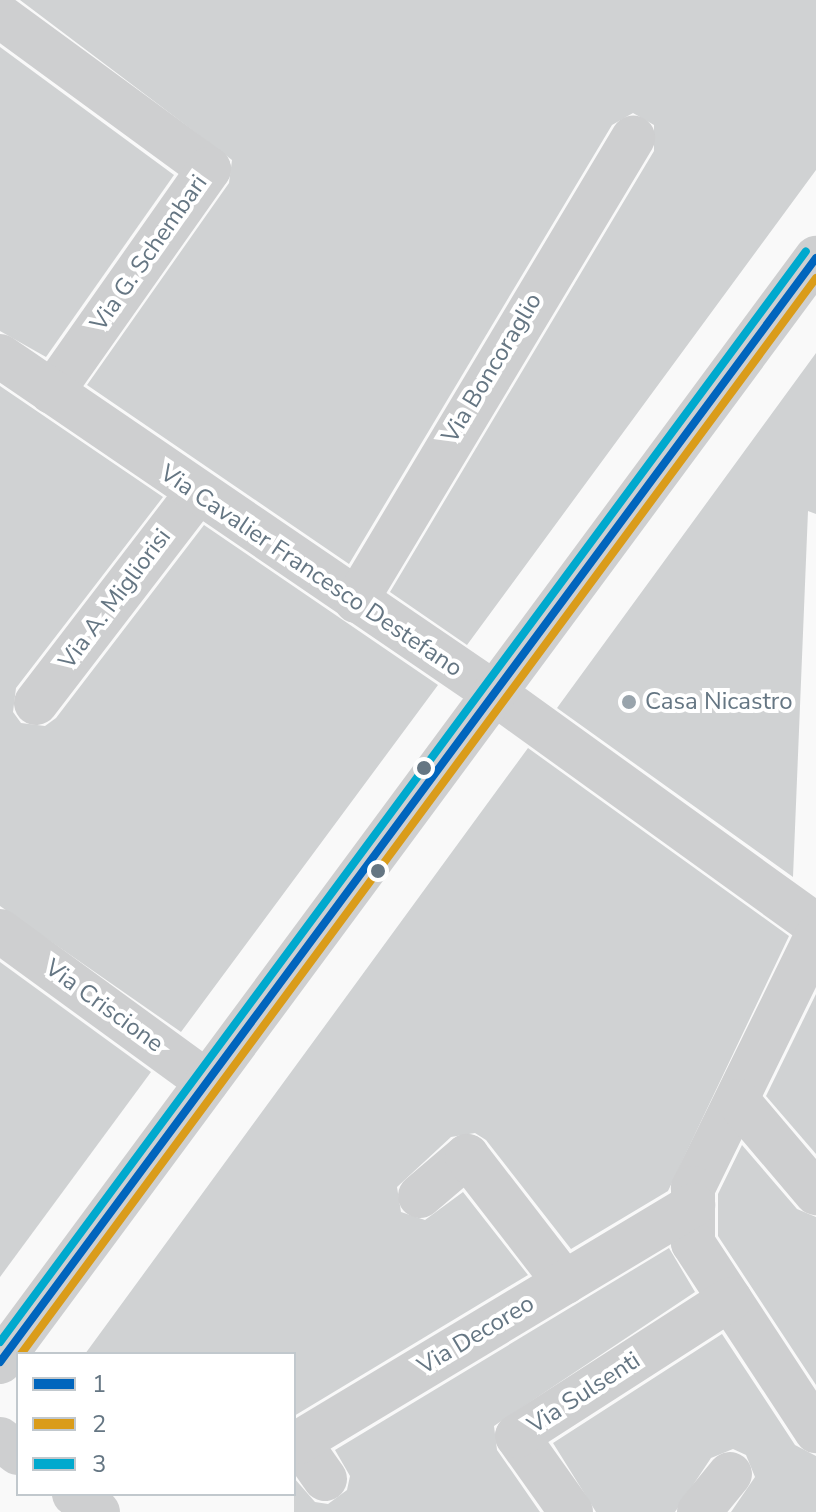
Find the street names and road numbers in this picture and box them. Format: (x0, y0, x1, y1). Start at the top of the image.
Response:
street label: Via G. Schembari (85, 169, 213, 337)
street label: Via Boncoraglio (436, 288, 548, 448)
street label: Via Cavalier Francesco Destefano (154, 459, 468, 683)
street label: Via A. Migliorisi (53, 523, 177, 675)
street label: Via Criscione (39, 953, 169, 1059)
street label: Via Decoreo (413, 1289, 539, 1381)
street label: Via Sulsenti (522, 1346, 646, 1440)

